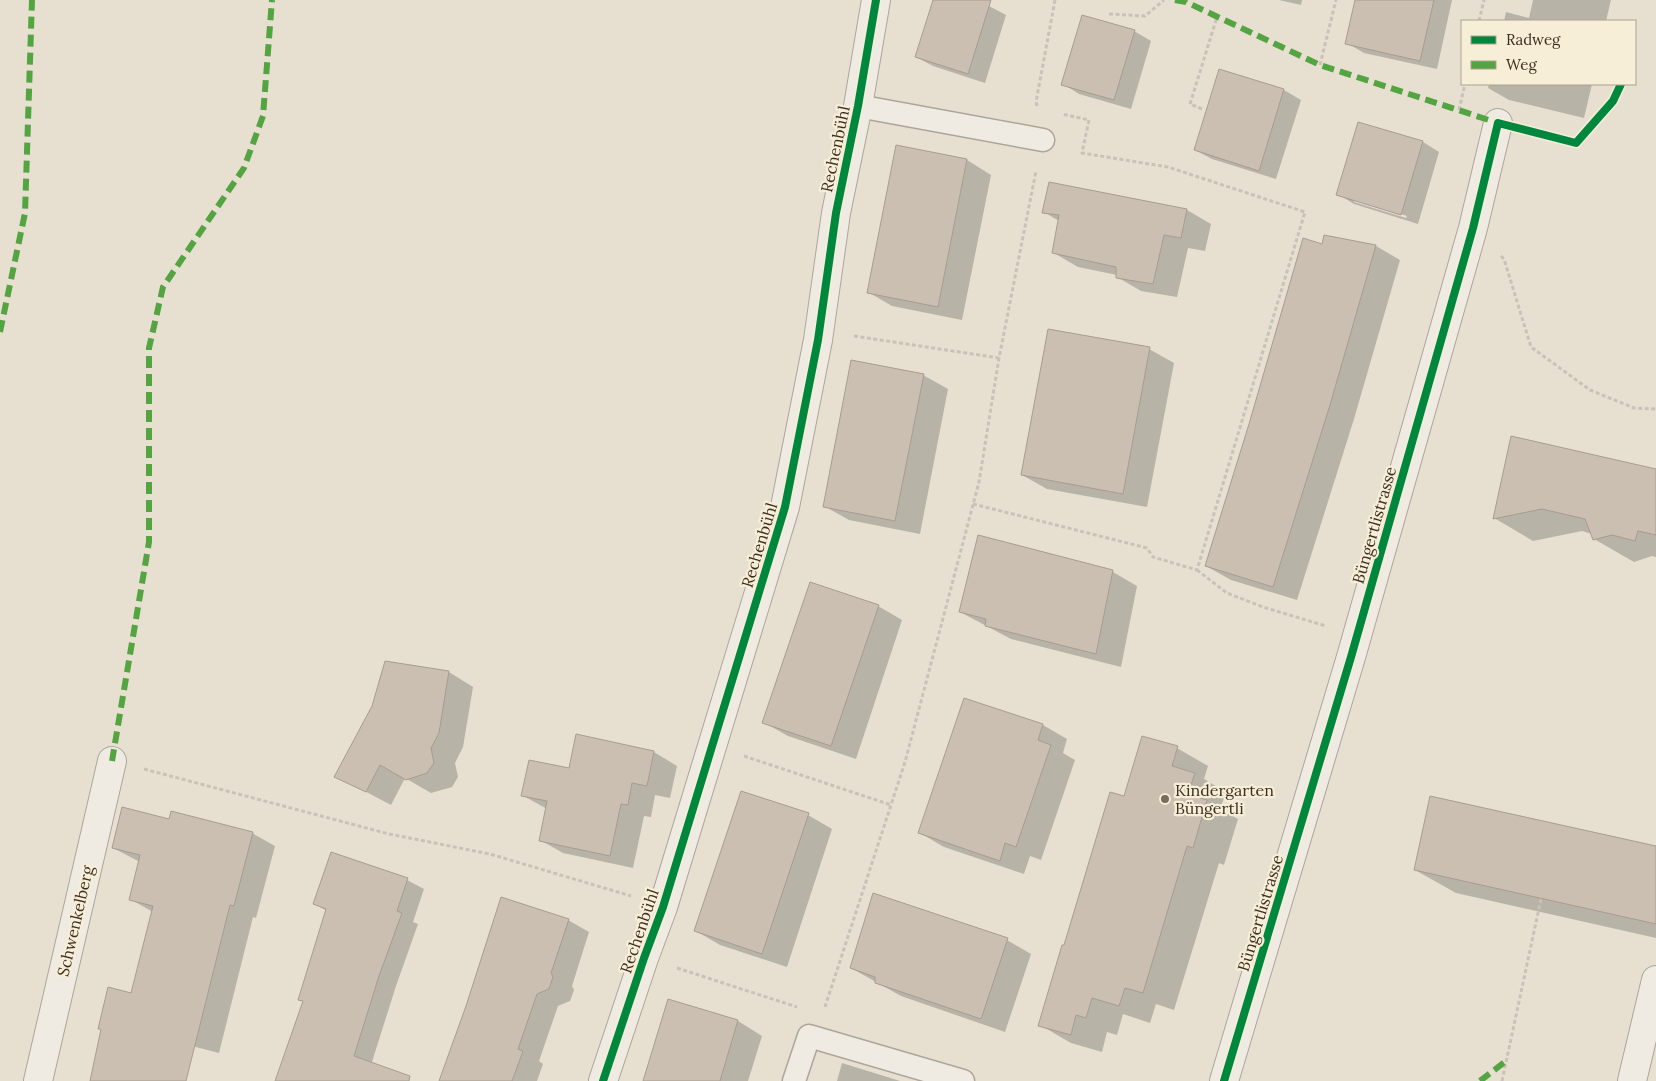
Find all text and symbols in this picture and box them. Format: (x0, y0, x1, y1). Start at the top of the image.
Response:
legend (1461, 20, 1636, 85)
text: Radweg (1506, 30, 1561, 49)
text: Weg (1506, 55, 1537, 74)
street label: Rechenbühl (816, 104, 854, 194)
street label: Büngertlistrasse (1348, 464, 1400, 586)
street label: Rechenbühl (737, 500, 781, 590)
place label: Kindergarten Büngertli (1175, 780, 1274, 818)
marker: Kindergarten Büngertli (1159, 793, 1171, 805)
street label: Büngertlistrasse (1233, 852, 1287, 974)
street label: Schwenkelberg (53, 862, 98, 978)
street label: Rechenbühl (615, 886, 663, 976)

